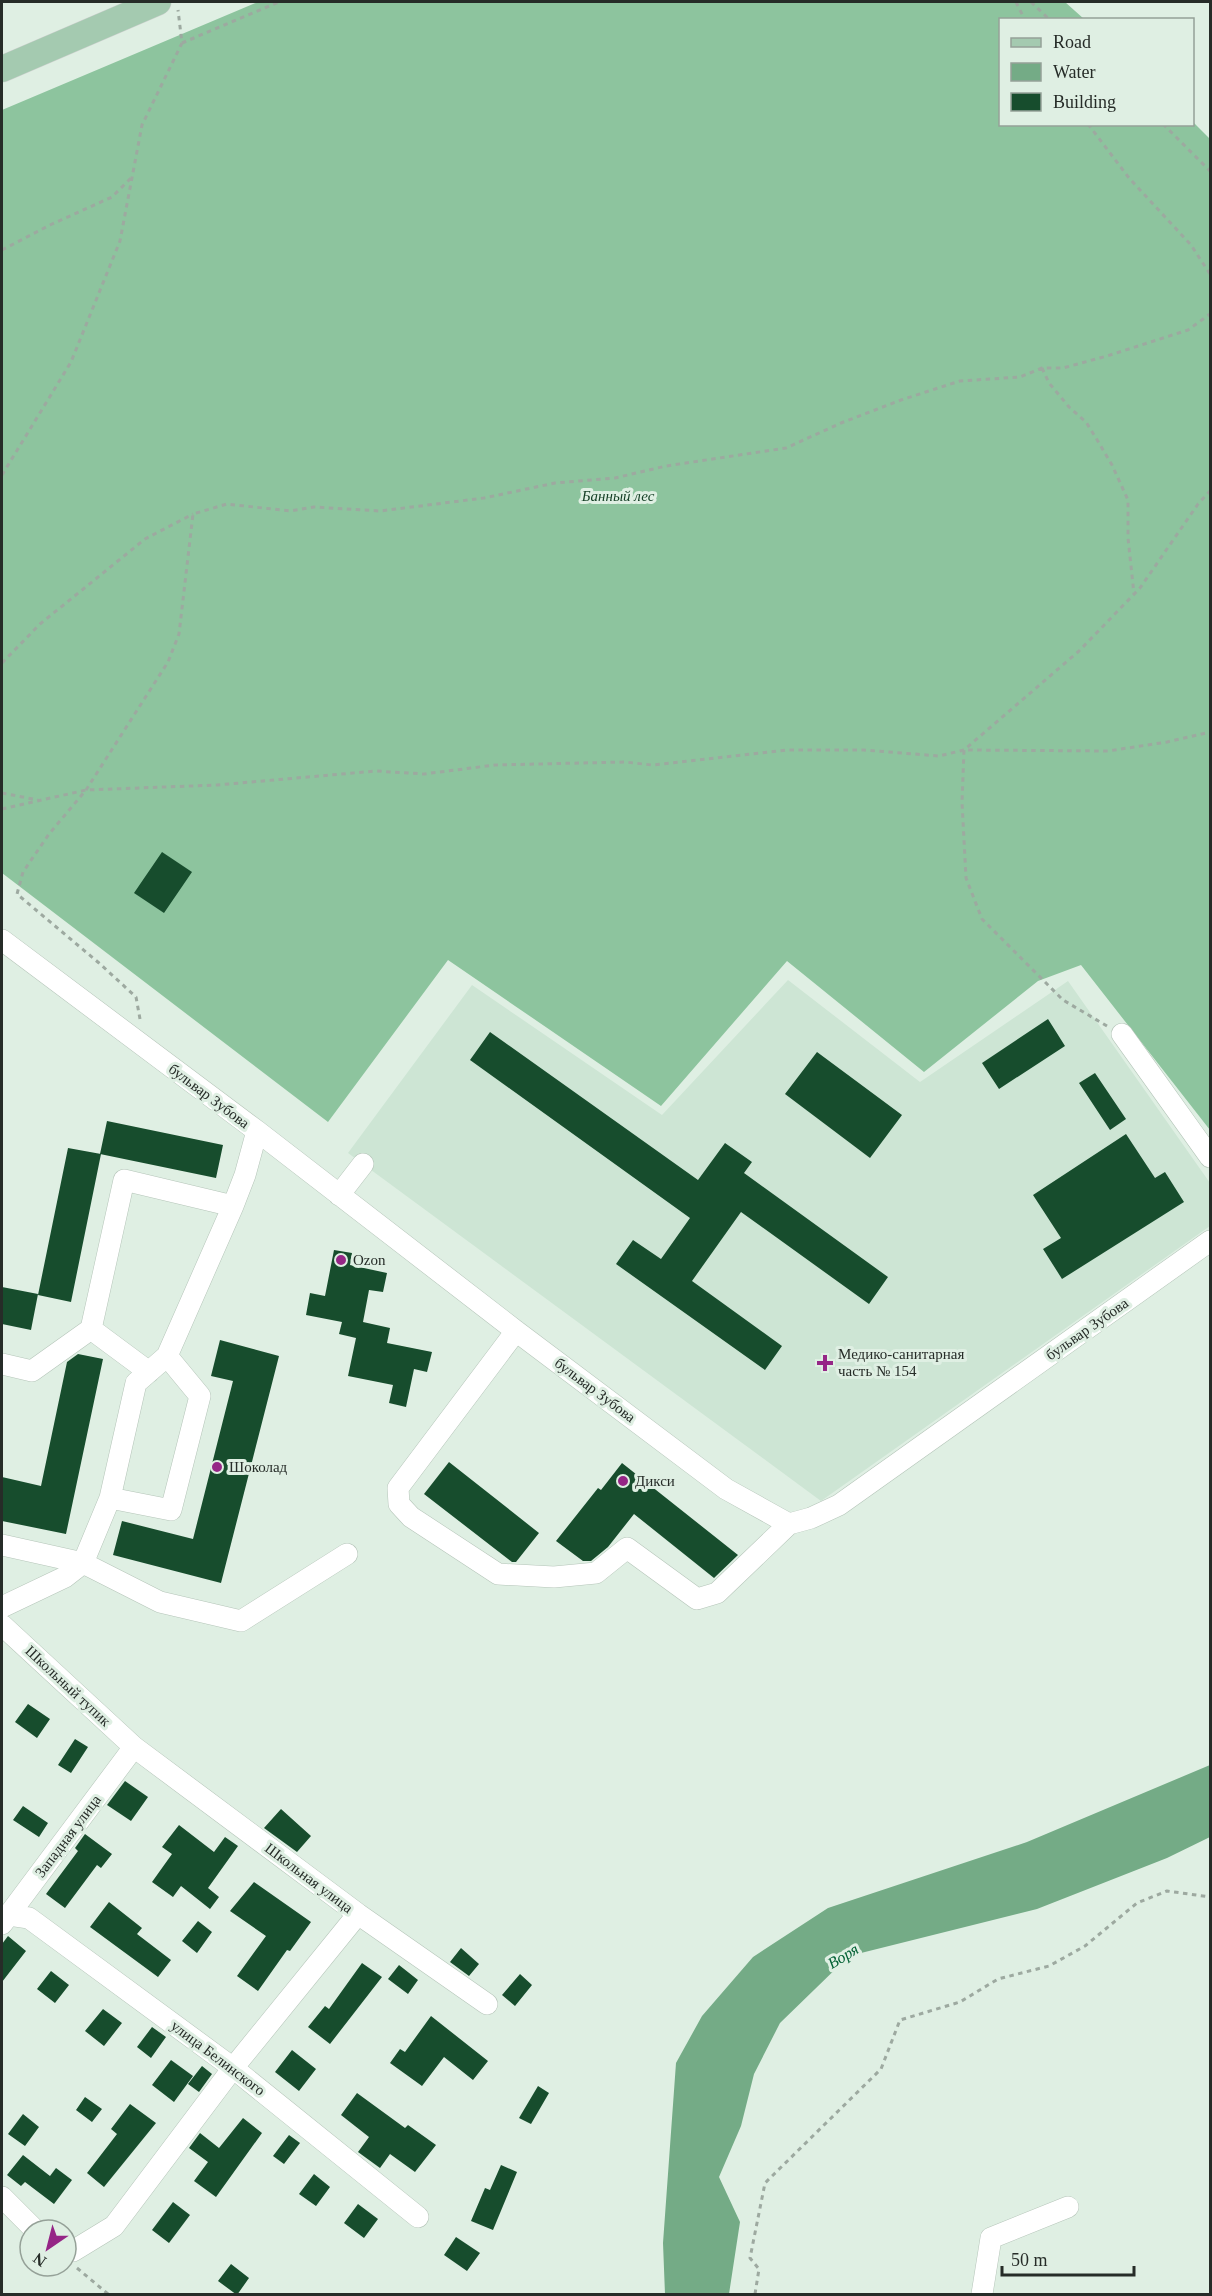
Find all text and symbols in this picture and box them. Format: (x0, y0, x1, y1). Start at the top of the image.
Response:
legend (999, 18, 1194, 126)
text: Road (1053, 32, 1091, 52)
text: Water (1053, 62, 1096, 82)
text: Building (1053, 92, 1116, 112)
park label: Банный лес (581, 488, 655, 504)
street label: бульвар Зубова (166, 1061, 253, 1132)
place label: Ozon (353, 1252, 386, 1268)
marker: Ozon (334, 1253, 348, 1267)
street label: бульвар Зубова (1043, 1295, 1131, 1363)
place label: Медико-санитарная часть № 154 (838, 1346, 964, 1379)
marker: Медико-санитарная часть № 154 (816, 1354, 834, 1372)
street label: бульвар Зубова (552, 1355, 639, 1426)
place label: Шоколад (229, 1459, 288, 1475)
marker: Шоколад (210, 1460, 224, 1474)
place label: Дикси (635, 1473, 675, 1489)
marker: Дикси (616, 1474, 630, 1488)
street label: Школьный тупик (22, 1643, 114, 1730)
street label: Западная улица (32, 1792, 104, 1880)
street label: Школьная улица (262, 1840, 356, 1916)
water label: Воря (824, 1940, 862, 1973)
street label: улица Белинского (168, 2017, 268, 2099)
north arrow (18, 2218, 78, 2278)
scale bar (1002, 2239, 1134, 2277)
text: N (30, 2249, 49, 2270)
text: 50 m (1011, 2250, 1048, 2270)

